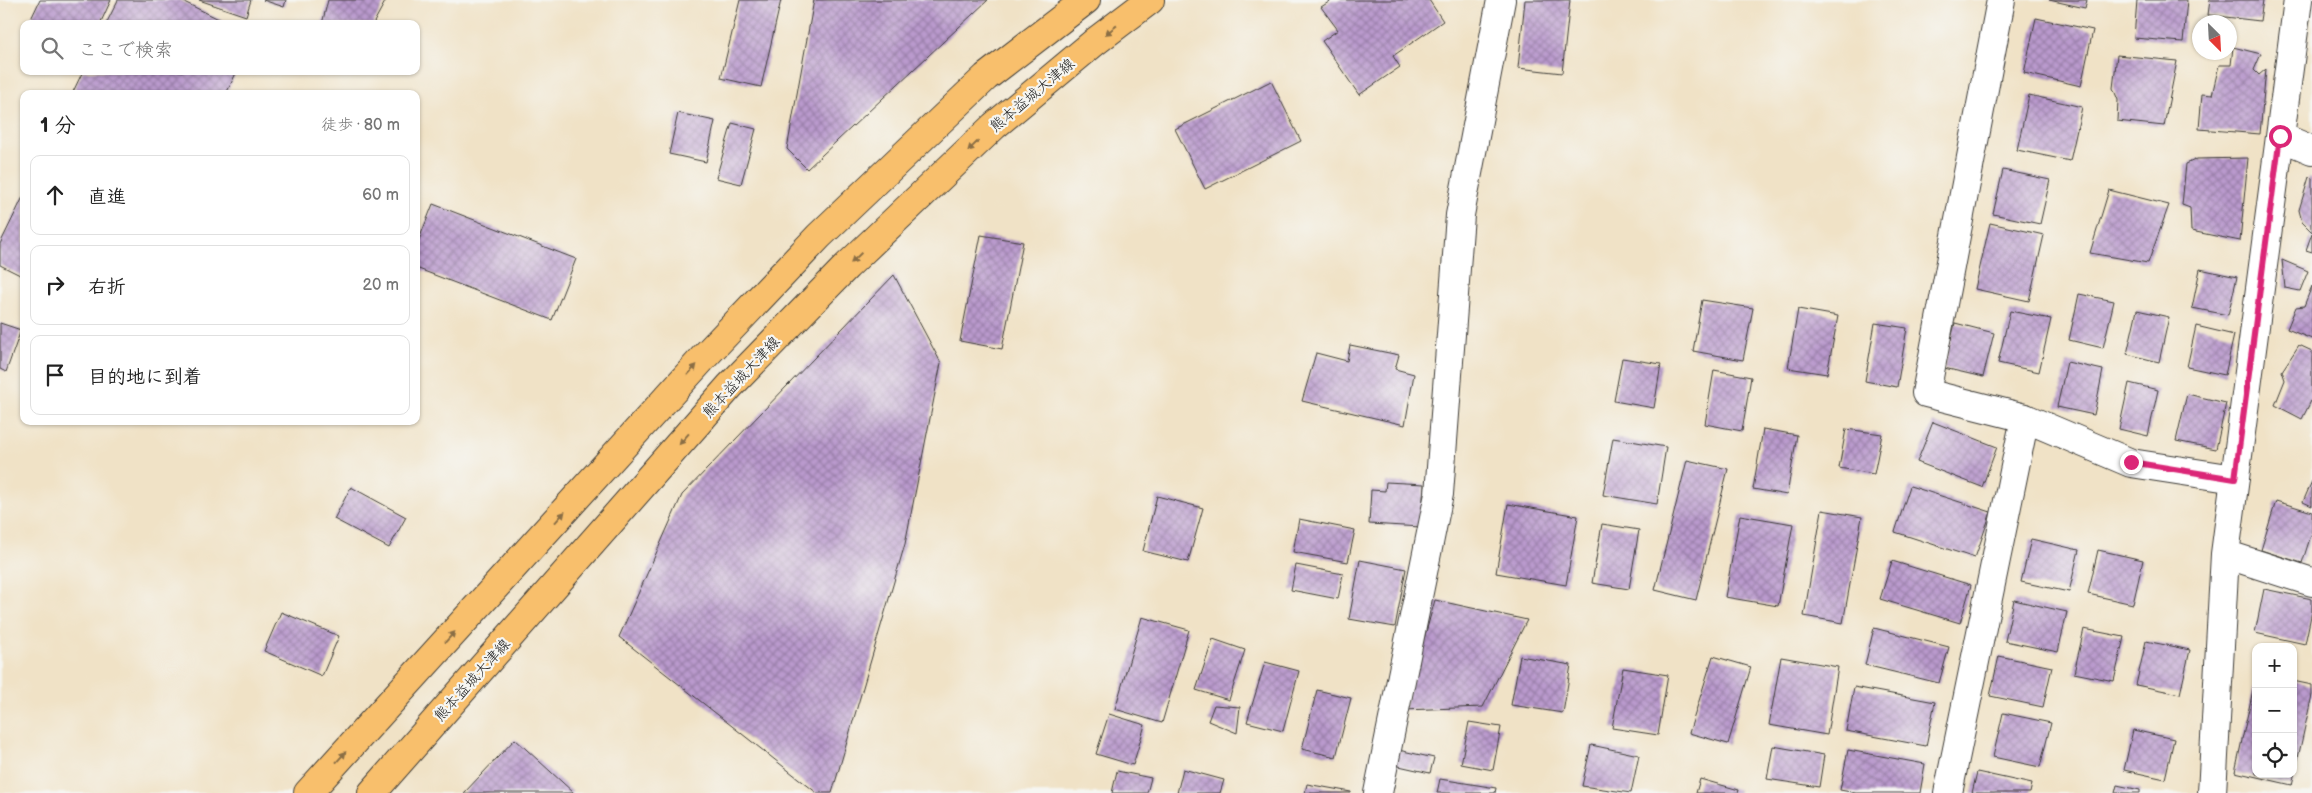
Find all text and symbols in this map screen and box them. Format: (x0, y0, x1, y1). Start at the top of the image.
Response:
north arrow (2192, 15, 2237, 60)
search box (20, 20, 420, 75)
one-way arrow (1105, 24, 1118, 35)
icon: search (38, 34, 66, 62)
text: ここで検索 (78, 39, 173, 62)
street label: 熊本益城大津線 (986, 54, 1079, 136)
text: 1 分 (40, 113, 76, 138)
text: 徒歩 · 80 m (321, 116, 400, 135)
route start (2269, 125, 2292, 148)
one-way arrow (968, 139, 980, 151)
icon: ahead (41, 181, 69, 209)
text: 直進 (88, 186, 126, 209)
text: 60 m (362, 186, 399, 205)
one-way arrow (850, 252, 862, 264)
icon: right (41, 271, 69, 299)
text: 右折 (88, 276, 126, 299)
text: 20 m (363, 276, 399, 295)
street label: 熊本益城大津線 (699, 332, 784, 422)
icon: arrive (41, 361, 69, 389)
one-way arrow (686, 365, 698, 377)
text: 目的地に到着 (88, 366, 202, 389)
one-way arrow (679, 433, 690, 445)
route end (2120, 451, 2143, 474)
one-way arrow (554, 512, 566, 524)
one-way arrow (444, 632, 456, 644)
street label: 熊本益城大津線 (430, 635, 515, 726)
map controls (2252, 643, 2297, 778)
button: + (2252, 643, 2297, 688)
button: − (2252, 688, 2297, 733)
button: locate (2252, 733, 2297, 778)
one-way arrow (335, 751, 347, 763)

